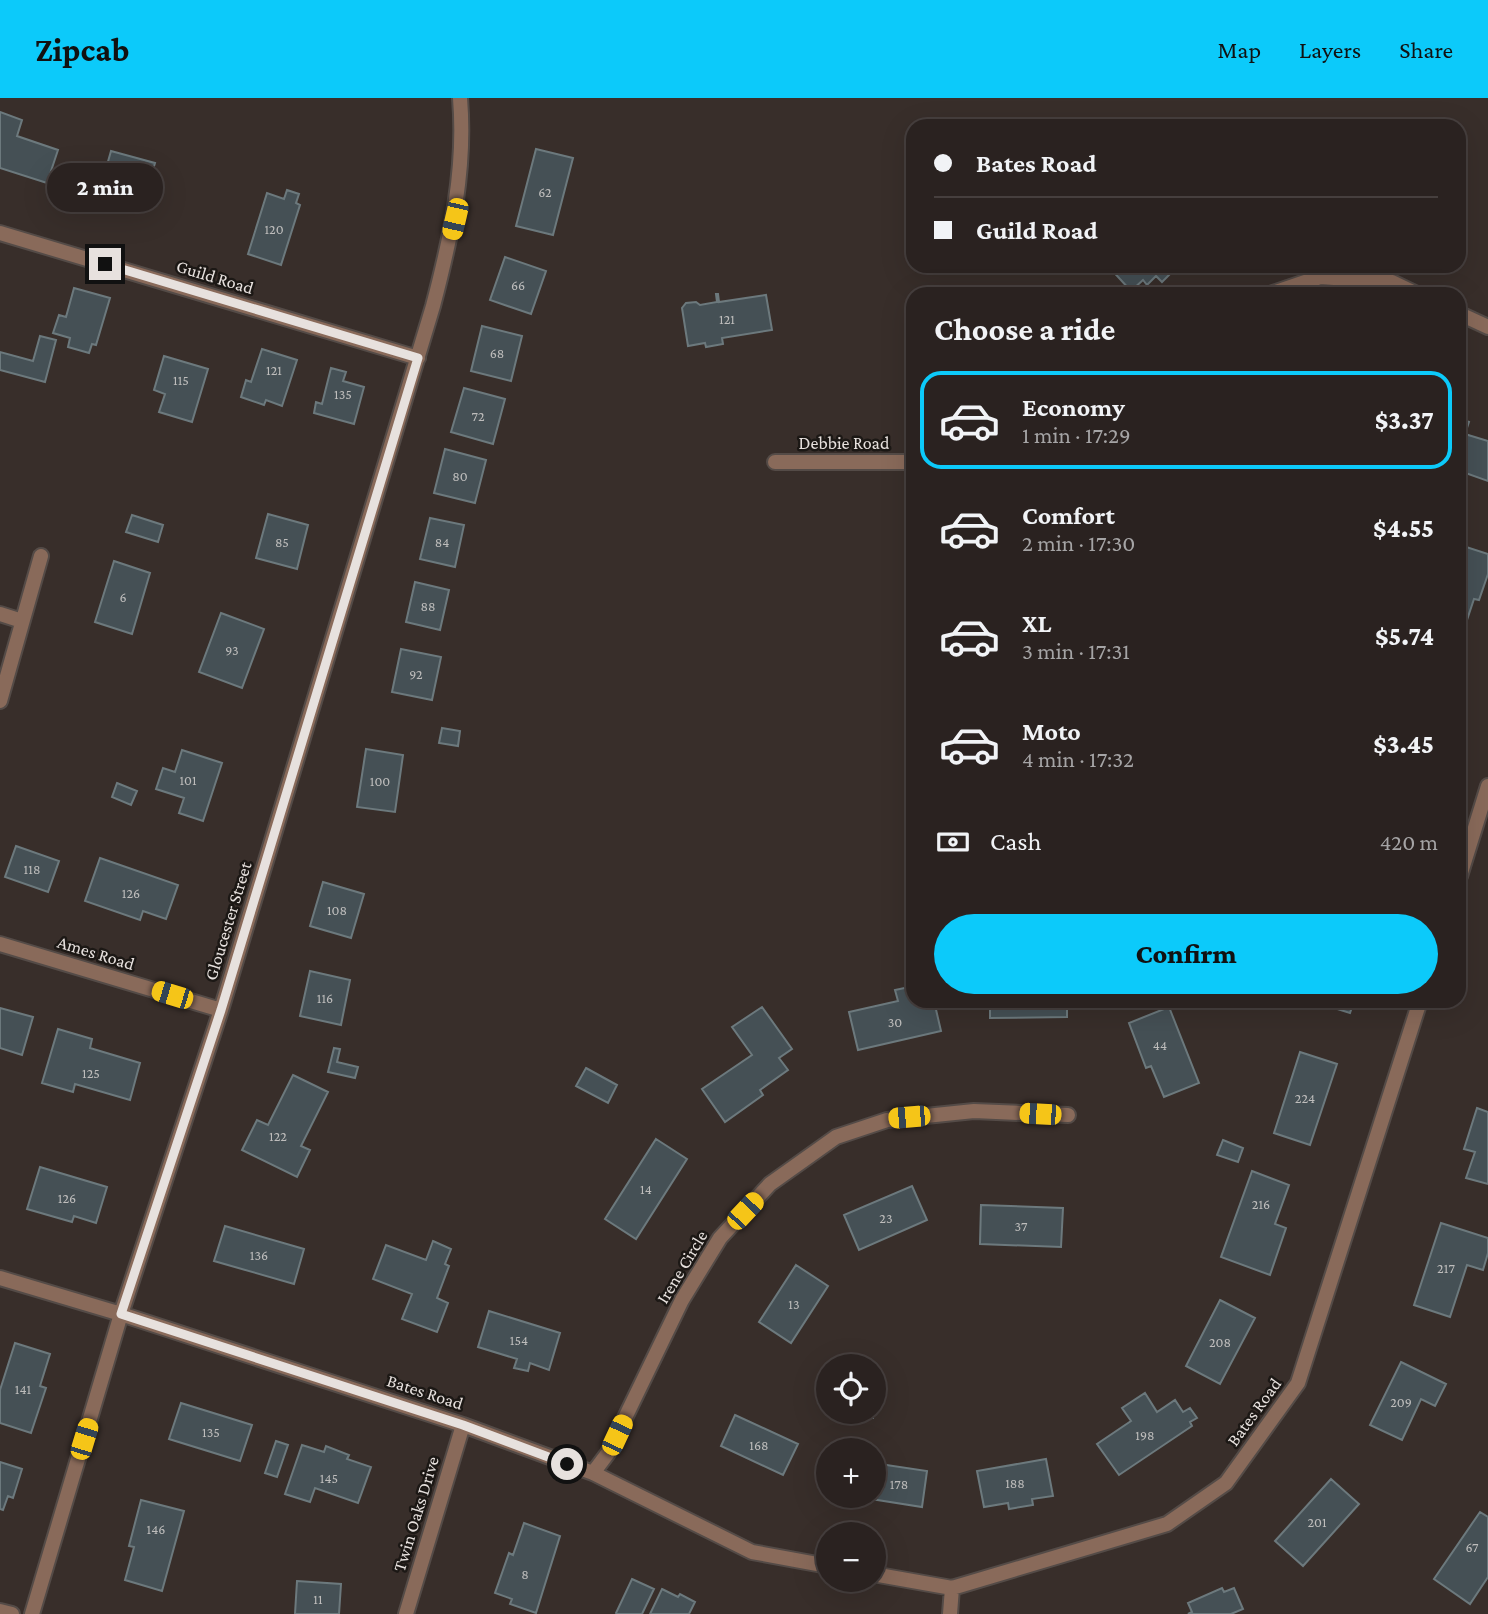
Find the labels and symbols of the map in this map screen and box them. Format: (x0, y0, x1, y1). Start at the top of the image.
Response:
callout: 2 min (47, 162, 163, 212)
house number: 62 (538, 184, 552, 200)
car (441, 196, 470, 242)
house number: 120 (264, 221, 284, 237)
route end (89, 248, 121, 280)
street label: Guild Road (174, 256, 257, 298)
house number: 66 (511, 277, 525, 293)
house number: 121 (719, 311, 735, 327)
house number: 68 (490, 345, 504, 361)
house number: 121 (266, 362, 282, 378)
house number: 115 (173, 372, 189, 388)
house number: 135 (334, 386, 352, 402)
house number: 72 (471, 408, 485, 424)
street label: Debbie Road (799, 433, 890, 453)
house number: 80 (452, 468, 468, 484)
house number: 85 (275, 534, 289, 550)
house number: 84 (435, 534, 449, 550)
house number: 6 (119, 589, 127, 605)
house number: 88 (420, 598, 436, 614)
house number: 93 (225, 642, 239, 658)
house number: 92 (409, 666, 423, 682)
house number: 101 (179, 772, 197, 788)
house number: 100 (370, 773, 390, 789)
street label: Gloucester Street (201, 858, 256, 983)
house number: 118 (24, 861, 40, 877)
house number: 126 (122, 885, 140, 901)
house number: 108 (327, 902, 347, 918)
street label: Ames Road (55, 932, 137, 974)
car (149, 979, 196, 1011)
house number: 116 (317, 990, 333, 1006)
house number: 30 (888, 1014, 902, 1030)
house number: 44 (1153, 1037, 1167, 1053)
house number: 125 (82, 1065, 100, 1081)
house number: 224 (1295, 1090, 1315, 1106)
car (1019, 1102, 1062, 1126)
car (888, 1105, 931, 1129)
house number: 122 (269, 1128, 287, 1144)
house number: 14 (640, 1181, 652, 1197)
car (723, 1188, 768, 1234)
house number: 126 (58, 1190, 76, 1206)
house number: 216 (1252, 1196, 1270, 1212)
house number: 23 (879, 1210, 893, 1226)
house number: 37 (1015, 1218, 1028, 1234)
street label: Irene Circle (652, 1227, 712, 1307)
house number: 136 (250, 1247, 268, 1263)
house number: 217 (1437, 1260, 1455, 1276)
house number: 13 (788, 1296, 800, 1312)
house number: 154 (510, 1332, 528, 1348)
house number: 208 (1209, 1334, 1231, 1350)
street label: Bates Road (384, 1370, 466, 1414)
street label: Bates Road (1223, 1374, 1286, 1450)
house number: 141 (15, 1381, 32, 1397)
house number: 209 (1390, 1394, 1412, 1410)
car (599, 1412, 636, 1458)
car (68, 1416, 101, 1462)
house number: 135 (202, 1424, 220, 1440)
house number: 198 (1135, 1427, 1155, 1443)
house number: 168 (749, 1437, 769, 1453)
route start (551, 1448, 583, 1480)
street label: Twin Oaks Drive (389, 1454, 443, 1574)
house number: 145 (320, 1470, 338, 1486)
house number: 188 (1005, 1475, 1025, 1491)
house number: 178 (890, 1476, 908, 1492)
house number: 201 (1307, 1514, 1327, 1530)
house number: 146 (147, 1521, 165, 1537)
house number: 67 (1465, 1539, 1479, 1555)
house number: 8 (521, 1566, 529, 1582)
house number: 11 (313, 1591, 323, 1607)

